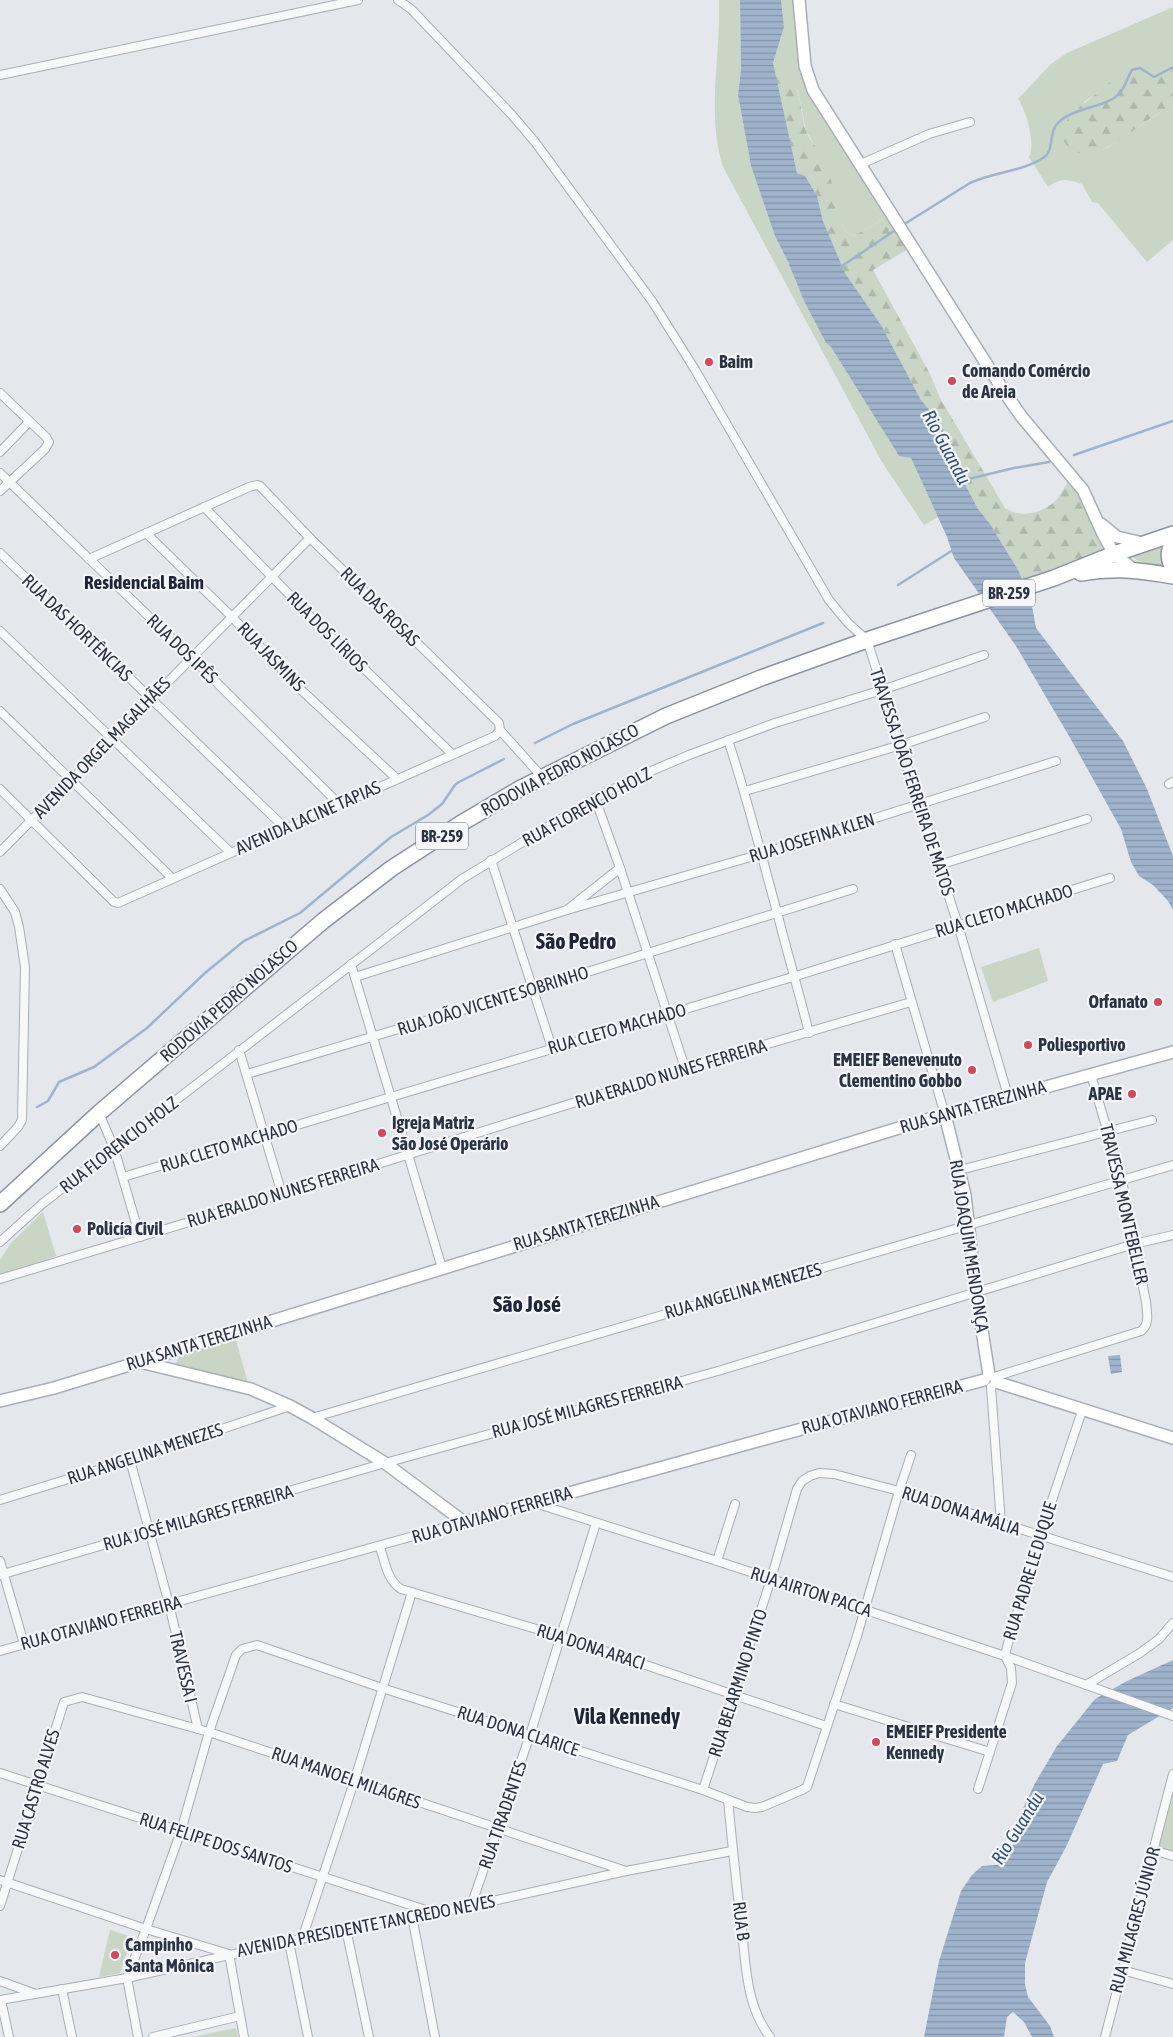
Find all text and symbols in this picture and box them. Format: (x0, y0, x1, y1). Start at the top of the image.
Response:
place label: Baim (719, 351, 753, 372)
marker: Baim (703, 356, 715, 368)
place label: Comando Comércio de Areia (962, 360, 1090, 402)
marker: Comando Comércio de Areia (946, 375, 958, 387)
water label: Rio Guandu (918, 406, 976, 488)
street label: RUA DAS ROSAS (336, 563, 425, 651)
street label: RUA DAS HORTÊNCIAS (18, 570, 137, 686)
district label: Residencial Baim (84, 571, 204, 593)
road number: BR-259 (983, 580, 1035, 606)
street label: RUA DOS LÍRIOS (283, 587, 372, 676)
street label: RUA DOS IPÊS (143, 610, 222, 688)
street label: RUA JASMINS (233, 618, 310, 696)
street label: TRAVESSA JOÃO FERREIRA DE MATOS (866, 666, 959, 899)
street label: AVENIDA ORGEL MAGALHÃES (29, 672, 175, 823)
street label: RODOVIA PEDRO NOLASCO (477, 719, 642, 820)
street label: RUA FLORENCIO HOLZ (519, 762, 655, 851)
street label: AVENIDA LACINE TAPIAS (232, 776, 384, 859)
street label: RUA JOSEFINA KLEN (747, 808, 877, 867)
road number: BR-259 (416, 822, 468, 849)
street label: RUA CLETO MACHADO (932, 880, 1075, 941)
district label: São Pedro (536, 928, 616, 954)
street label: RODOVIA PEDRO NOLASCO (156, 935, 302, 1066)
street label: RUA JOÃO VICENTE SOBRINHO (395, 961, 591, 1040)
place label: Orfanato (1088, 991, 1148, 1012)
marker: Orfanato (1152, 996, 1164, 1008)
street label: RUA CLETO MACHADO (545, 999, 688, 1058)
street label: RUA ERALDO NUNES FERREIRA (573, 1034, 769, 1113)
place label: Poliesportivo (1038, 1034, 1126, 1055)
marker: Poliesportivo (1022, 1039, 1034, 1051)
place label: EMEIEF Benevenuto Clementino Gobbo (833, 1049, 962, 1091)
marker: EMEIEF Benevenuto Clementino Gobbo (966, 1064, 978, 1076)
street label: RUA SANTA TEREZINHA (897, 1076, 1049, 1137)
place label: APAE (1088, 1083, 1122, 1104)
marker: APAE (1126, 1088, 1138, 1100)
street label: RUA FLORENCIO HOLZ (55, 1092, 182, 1197)
place label: Igreja Matriz São José Operário (392, 1112, 509, 1154)
street label: RUA CLETO MACHADO (157, 1115, 300, 1176)
street label: TRAVESSA MONTEBELLER (1096, 1122, 1153, 1286)
marker: Igreja Matriz São José Operário (376, 1127, 388, 1139)
street label: RUA ERALDO NUNES FERREIRA (185, 1153, 381, 1232)
street label: RUA JOAQUIM MENDONÇA (945, 1158, 994, 1334)
street label: RUA SANTA TEREZINHA (510, 1190, 661, 1255)
place label: Policía Civil (87, 1218, 163, 1239)
marker: Policía Civil (71, 1223, 83, 1235)
street label: RUA ANGELINA MENEZES (662, 1258, 824, 1323)
district label: São José (493, 1291, 561, 1317)
street label: RUA SANTA TEREZINHA (123, 1310, 274, 1375)
street label: RUA JOSÉ MILAGRES FERREIRA (489, 1371, 685, 1442)
street label: RUA OTAVIANO FERREIRA (799, 1375, 965, 1438)
street label: RUA ANGELINA MENEZES (64, 1418, 226, 1489)
street label: RUA JOSÉ MILAGRES FERREIRA (101, 1480, 295, 1555)
street label: RUA DONA AMÁLIA (899, 1481, 1023, 1540)
street label: RUA OTAVIANO FERREIRA (409, 1482, 574, 1547)
street label: RUA PADRE LE DUQUE (998, 1499, 1061, 1643)
street label: RUA AIRTON PACCA (748, 1562, 874, 1621)
street label: RUA OTAVIANO FERREIRA (18, 1591, 184, 1654)
street label: RUA BELARMINO PINTO (704, 1606, 771, 1759)
street label: RUA DONA ARACI (534, 1619, 648, 1674)
street label: TRAVESSA I (165, 1629, 202, 1705)
street label: RUA DONA CLARICE (455, 1701, 582, 1760)
district label: Vila Kennedy (573, 1703, 680, 1729)
place label: EMEIEF Presidente Kennedy (886, 1721, 1007, 1763)
street label: RUA CASTRO ALVES (7, 1726, 64, 1851)
marker: EMEIEF Presidente Kennedy (870, 1736, 882, 1748)
street label: RUA MANOEL MILAGRES (269, 1742, 424, 1813)
street label: RUA TIRADENTES (474, 1758, 531, 1872)
water label: Rio Guandu (986, 1788, 1048, 1868)
street label: RUA FELIPE DOS SANTOS (137, 1808, 296, 1877)
street label: RUA MILAGRES JÚNIOR (1105, 1844, 1164, 1995)
street label: AVENIDA PRESIDENTE TANCREDO NEVES (235, 1890, 497, 1961)
street label: RUA B (729, 1900, 754, 1942)
place label: Campinho Santa Mônica (125, 1934, 214, 1976)
marker: Campinho Santa Mônica (109, 1949, 121, 1961)

